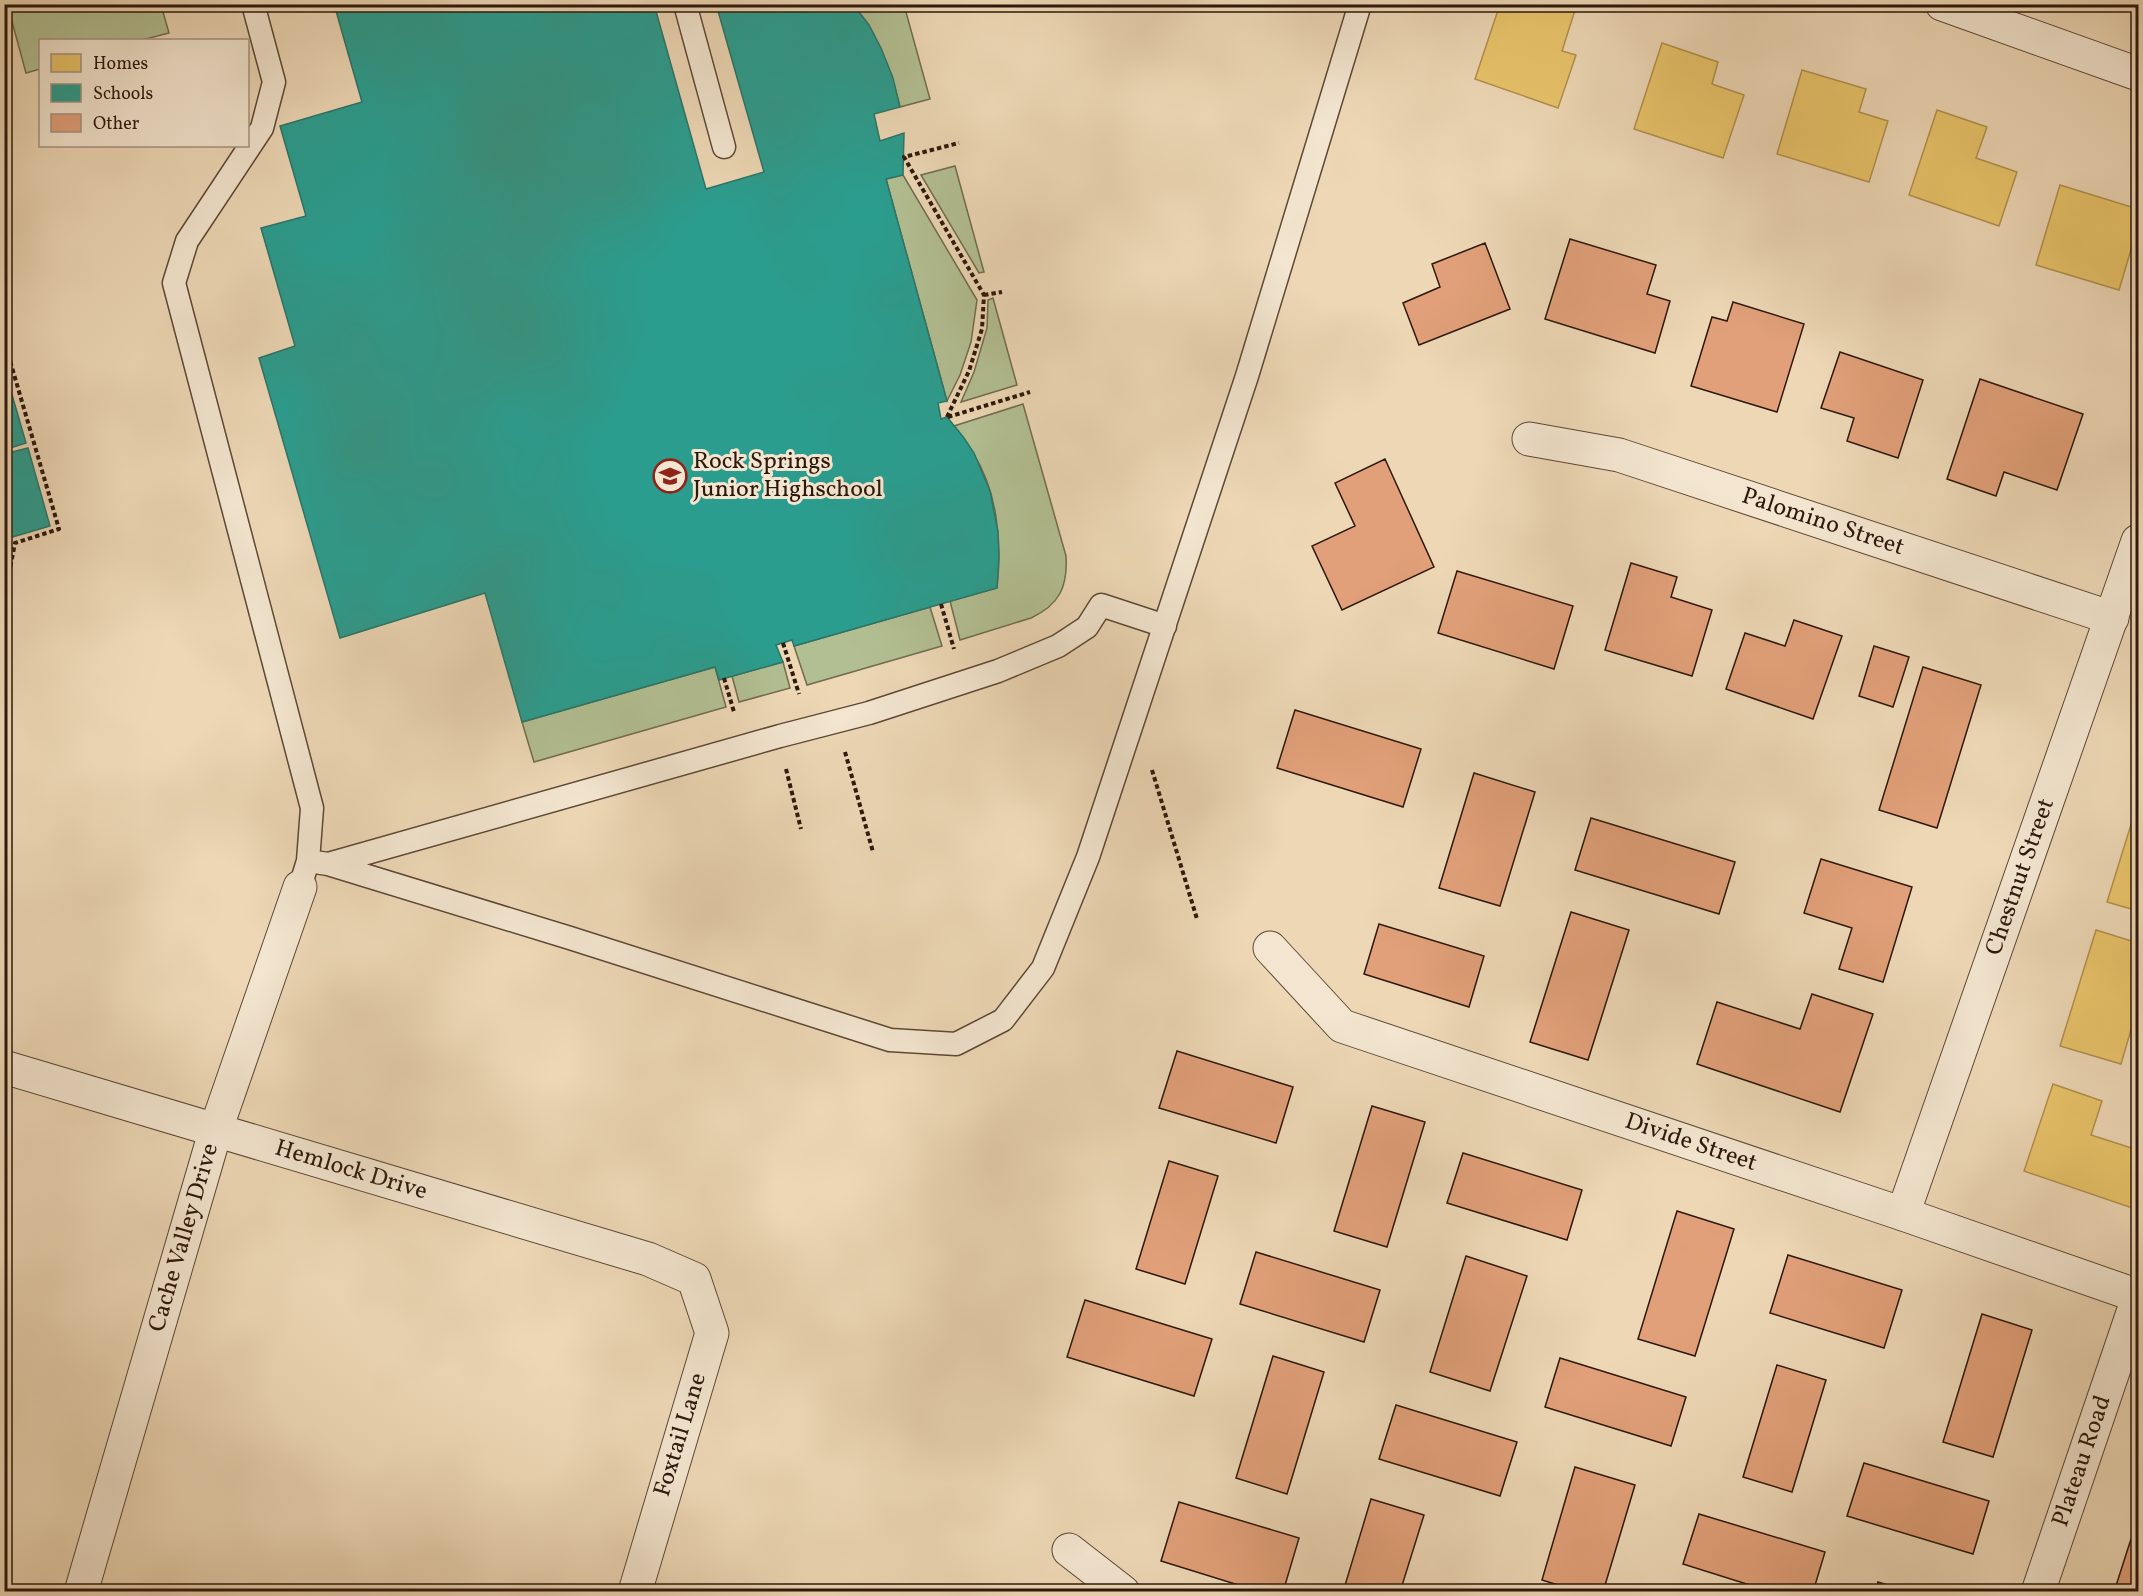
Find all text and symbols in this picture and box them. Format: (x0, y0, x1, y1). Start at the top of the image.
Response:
legend (39, 39, 249, 147)
text: Homes (93, 52, 148, 77)
text: Schools (93, 82, 153, 107)
text: Other (93, 112, 140, 137)
place label: Rock Springs Junior Highschool (693, 445, 883, 507)
school or university icon: Rock Springs Junior Highschool (652, 458, 688, 494)
street label: Palomino Street (1737, 480, 1908, 565)
street label: Chestnut Street (1978, 794, 2064, 960)
street label: Divide Street (1620, 1105, 1761, 1181)
street label: Hemlock Drive (271, 1132, 431, 1209)
street label: Cache Valley Drive (141, 1139, 228, 1336)
street label: Foxtail Lane (646, 1369, 716, 1501)
street label: Plateau Road (2044, 1391, 2121, 1532)

